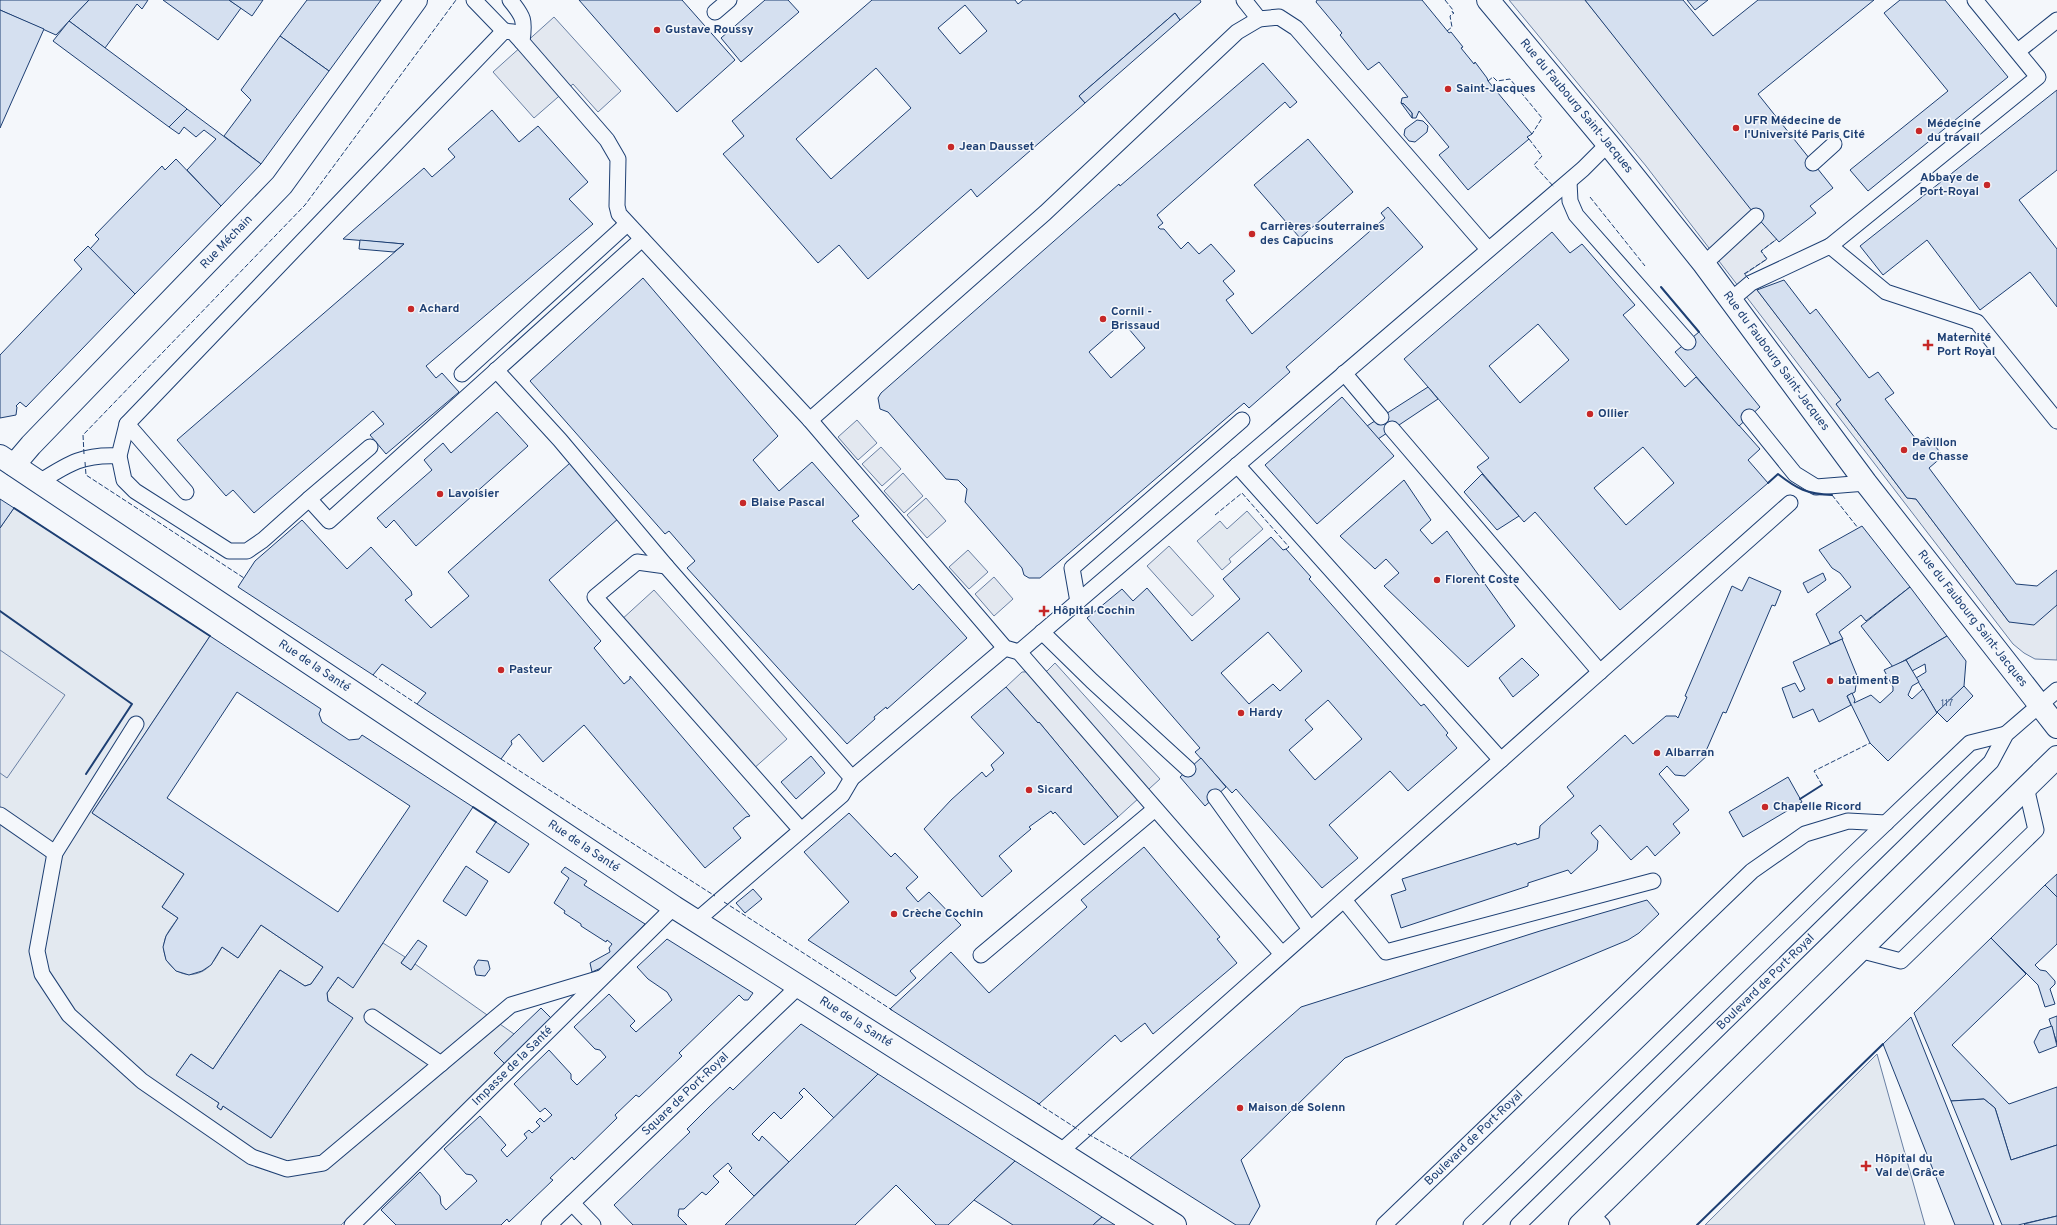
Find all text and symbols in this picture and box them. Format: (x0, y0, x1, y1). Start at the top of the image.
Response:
place label: Gustave Roussy (665, 22, 754, 38)
marker: Gustave Roussy (652, 25, 662, 35)
street label: Rue du Faubourg Saint-Jacques (1516, 36, 1636, 177)
place label: Saint-Jacques (1456, 81, 1536, 97)
marker: Saint-Jacques (1443, 84, 1453, 94)
place label: UFR Médecine de l'Université Paris Cité (1744, 113, 1865, 143)
place label: Médecine du travail (1927, 116, 1981, 146)
marker: UFR Médecine de l'Université Paris Cité (1731, 123, 1741, 133)
marker: Médecine du travail (1914, 126, 1924, 136)
place label: Jean Dausset (959, 139, 1035, 155)
marker: Jean Dausset (946, 142, 956, 152)
place label: Abbaye de Port-Royal (1919, 170, 1979, 200)
marker: Abbaye de Port-Royal (1982, 180, 1992, 190)
street label: Rue Méchain (197, 212, 256, 273)
place label: Carrières souterraines des Capucins (1260, 219, 1385, 249)
marker: Carrières souterraines des Capucins (1247, 229, 1257, 239)
street label: Rue du Faubourg Saint-Jacques (1719, 288, 1833, 434)
place label: Achard (419, 301, 459, 317)
marker: Achard (406, 304, 416, 314)
place label: Cornil - Brissaud (1111, 304, 1160, 334)
marker: Cornil - Brissaud (1098, 314, 1108, 324)
place label: Maternité Port Royal (1937, 330, 1995, 360)
marker: Maternité Port Royal (1922, 339, 1934, 351)
place label: Ollier (1598, 406, 1629, 422)
marker: Ollier (1585, 409, 1595, 419)
place label: Pavillon de Chasse (1912, 435, 1969, 465)
marker: Pavillon de Chasse (1899, 445, 1909, 455)
place label: Lavoisier (448, 486, 499, 502)
marker: Lavoisier (435, 489, 445, 499)
place label: Blaise Pascal (751, 495, 825, 511)
marker: Blaise Pascal (738, 498, 748, 508)
street label: Rue du Faubourg Saint-Jacques (1914, 547, 2031, 691)
place label: Florent Coste (1445, 572, 1520, 588)
marker: Florent Coste (1432, 575, 1442, 585)
place label: Hôpital Cochin (1053, 603, 1135, 619)
marker: Hôpital Cochin (1038, 605, 1050, 617)
street label: Rue de la Santé (275, 636, 353, 696)
place label: Pasteur (509, 662, 552, 678)
marker: Pasteur (496, 665, 506, 675)
place label: batiment B (1838, 673, 1900, 689)
marker: batiment B (1825, 676, 1835, 686)
house number: 117 (1941, 697, 1953, 710)
place label: Hardy (1249, 705, 1283, 721)
marker: Hardy (1236, 708, 1246, 718)
place label: Albarran (1665, 745, 1714, 761)
marker: Albarran (1652, 748, 1662, 758)
place label: Sicard (1037, 782, 1073, 798)
marker: Sicard (1024, 785, 1034, 795)
place label: Chapelle Ricord (1773, 799, 1861, 815)
marker: Chapelle Ricord (1760, 802, 1770, 812)
street label: Rue de la Santé (544, 817, 622, 876)
place label: Crèche Cochin (902, 906, 983, 922)
marker: Crèche Cochin (889, 909, 899, 919)
street label: Boulevard de Port-Royal (1714, 931, 1818, 1034)
street label: Rue de la Santé (816, 993, 895, 1051)
street label: Impasse de la Santé (469, 1023, 556, 1109)
street label: Square de Port-Royal (639, 1049, 733, 1140)
street label: Boulevard de Port-Royal (1421, 1087, 1527, 1189)
place label: Maison de Solenn (1248, 1100, 1345, 1116)
marker: Maison de Solenn (1235, 1103, 1245, 1113)
place label: Hôpital du Val de Grâce (1875, 1151, 1945, 1181)
marker: Hôpital du Val de Grâce (1860, 1160, 1872, 1172)

